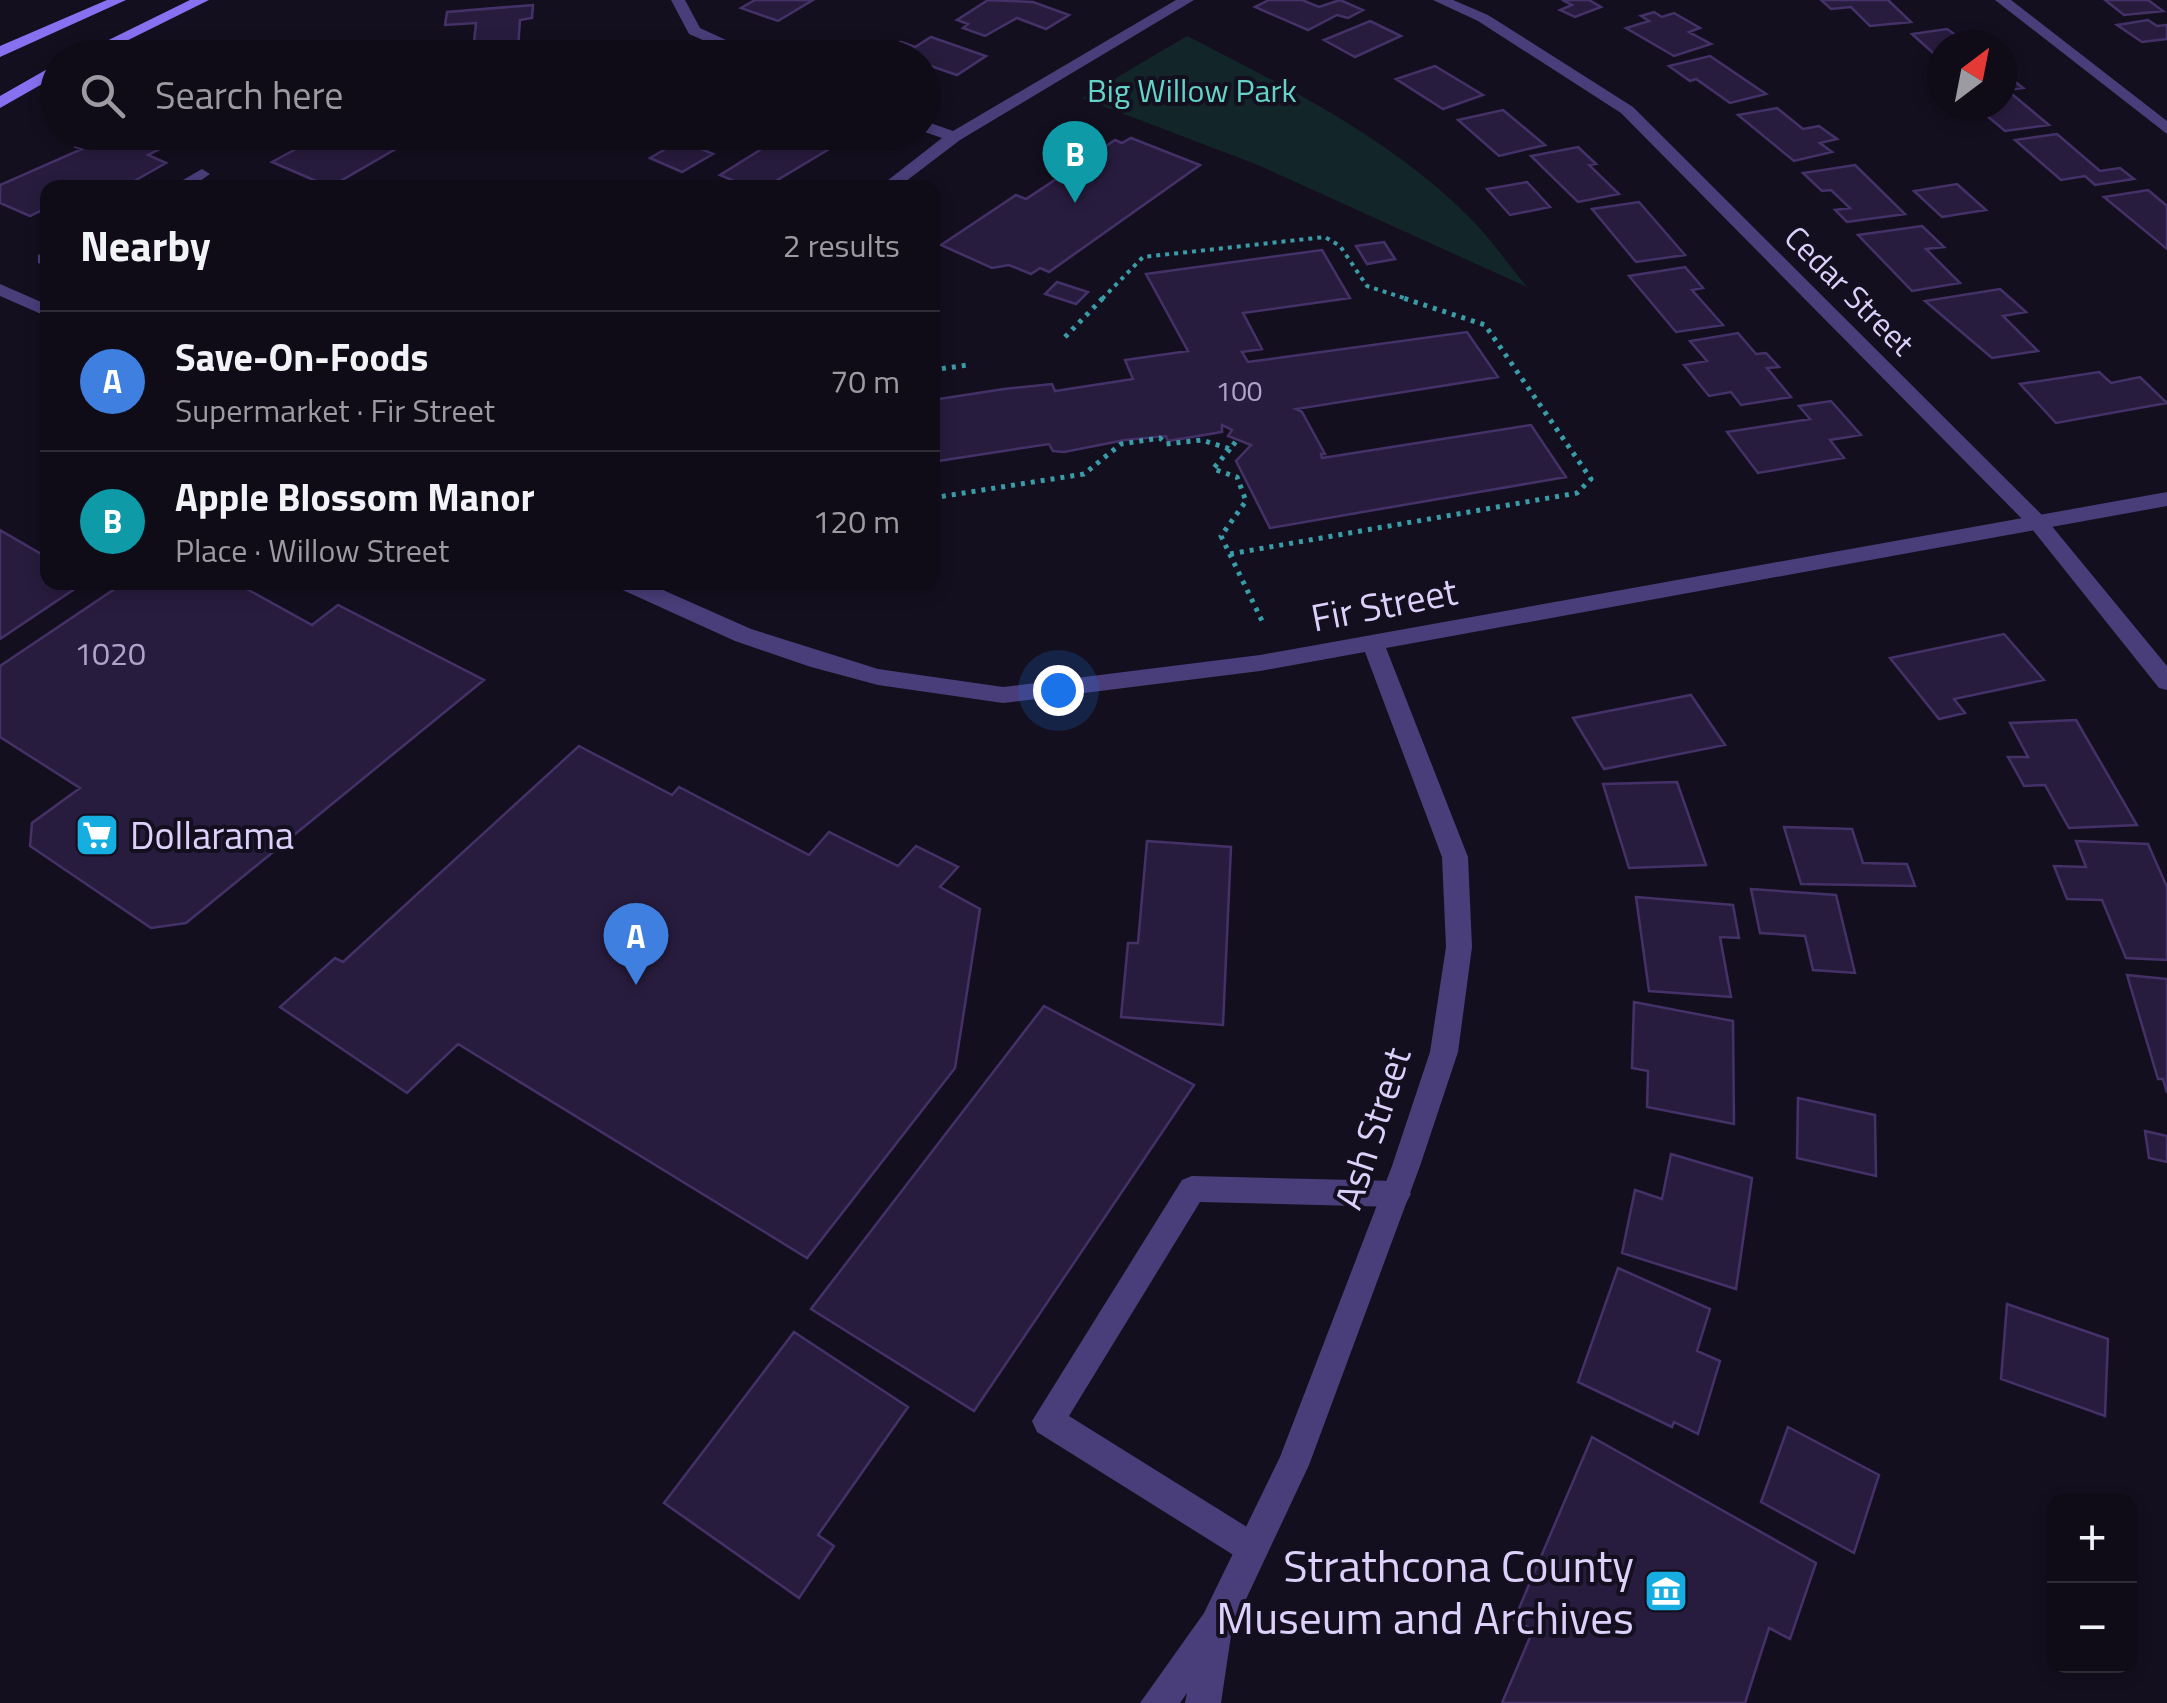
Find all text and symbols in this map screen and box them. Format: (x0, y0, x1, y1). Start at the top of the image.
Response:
north arrow (1927, 30, 2017, 120)
search box (40, 40, 940, 150)
text: Search here (155, 66, 343, 124)
park label: Big Willow Park (1087, 66, 1297, 114)
icon: search (75, 68, 130, 123)
pin: B (1042, 120, 1108, 203)
text: Nearby (80, 213, 211, 277)
street label: Cedar Street (1774, 214, 1926, 366)
text: 2 results (783, 221, 900, 269)
text: Save-On-Foods (175, 328, 428, 386)
text: A (103, 357, 122, 405)
text: 70 m (830, 357, 900, 405)
house number: 100 (1215, 369, 1263, 412)
text: Supermarket · Fir Street (175, 386, 495, 434)
text: Apple Blossom Manor (175, 468, 535, 526)
text: B (103, 497, 122, 545)
text: 120 m (812, 497, 900, 545)
text: Place · Willow Street (175, 526, 449, 574)
street label: Fir Street (1306, 561, 1462, 647)
house number: 1020 (74, 629, 146, 677)
your location (1033, 665, 1084, 716)
place label: Dollarama (130, 806, 294, 864)
supermarket icon: Dollarama (74, 812, 120, 858)
pin: A (604, 902, 668, 985)
street label: Ash Street (1319, 1040, 1425, 1216)
map controls (2047, 1493, 2137, 1673)
button: + (2047, 1493, 2137, 1583)
place label: Strathcona County Museum and Archives (1216, 1531, 1634, 1651)
museum icon: Strathcona County Museum and Archives (1643, 1568, 1689, 1614)
button: − (2047, 1583, 2137, 1673)

